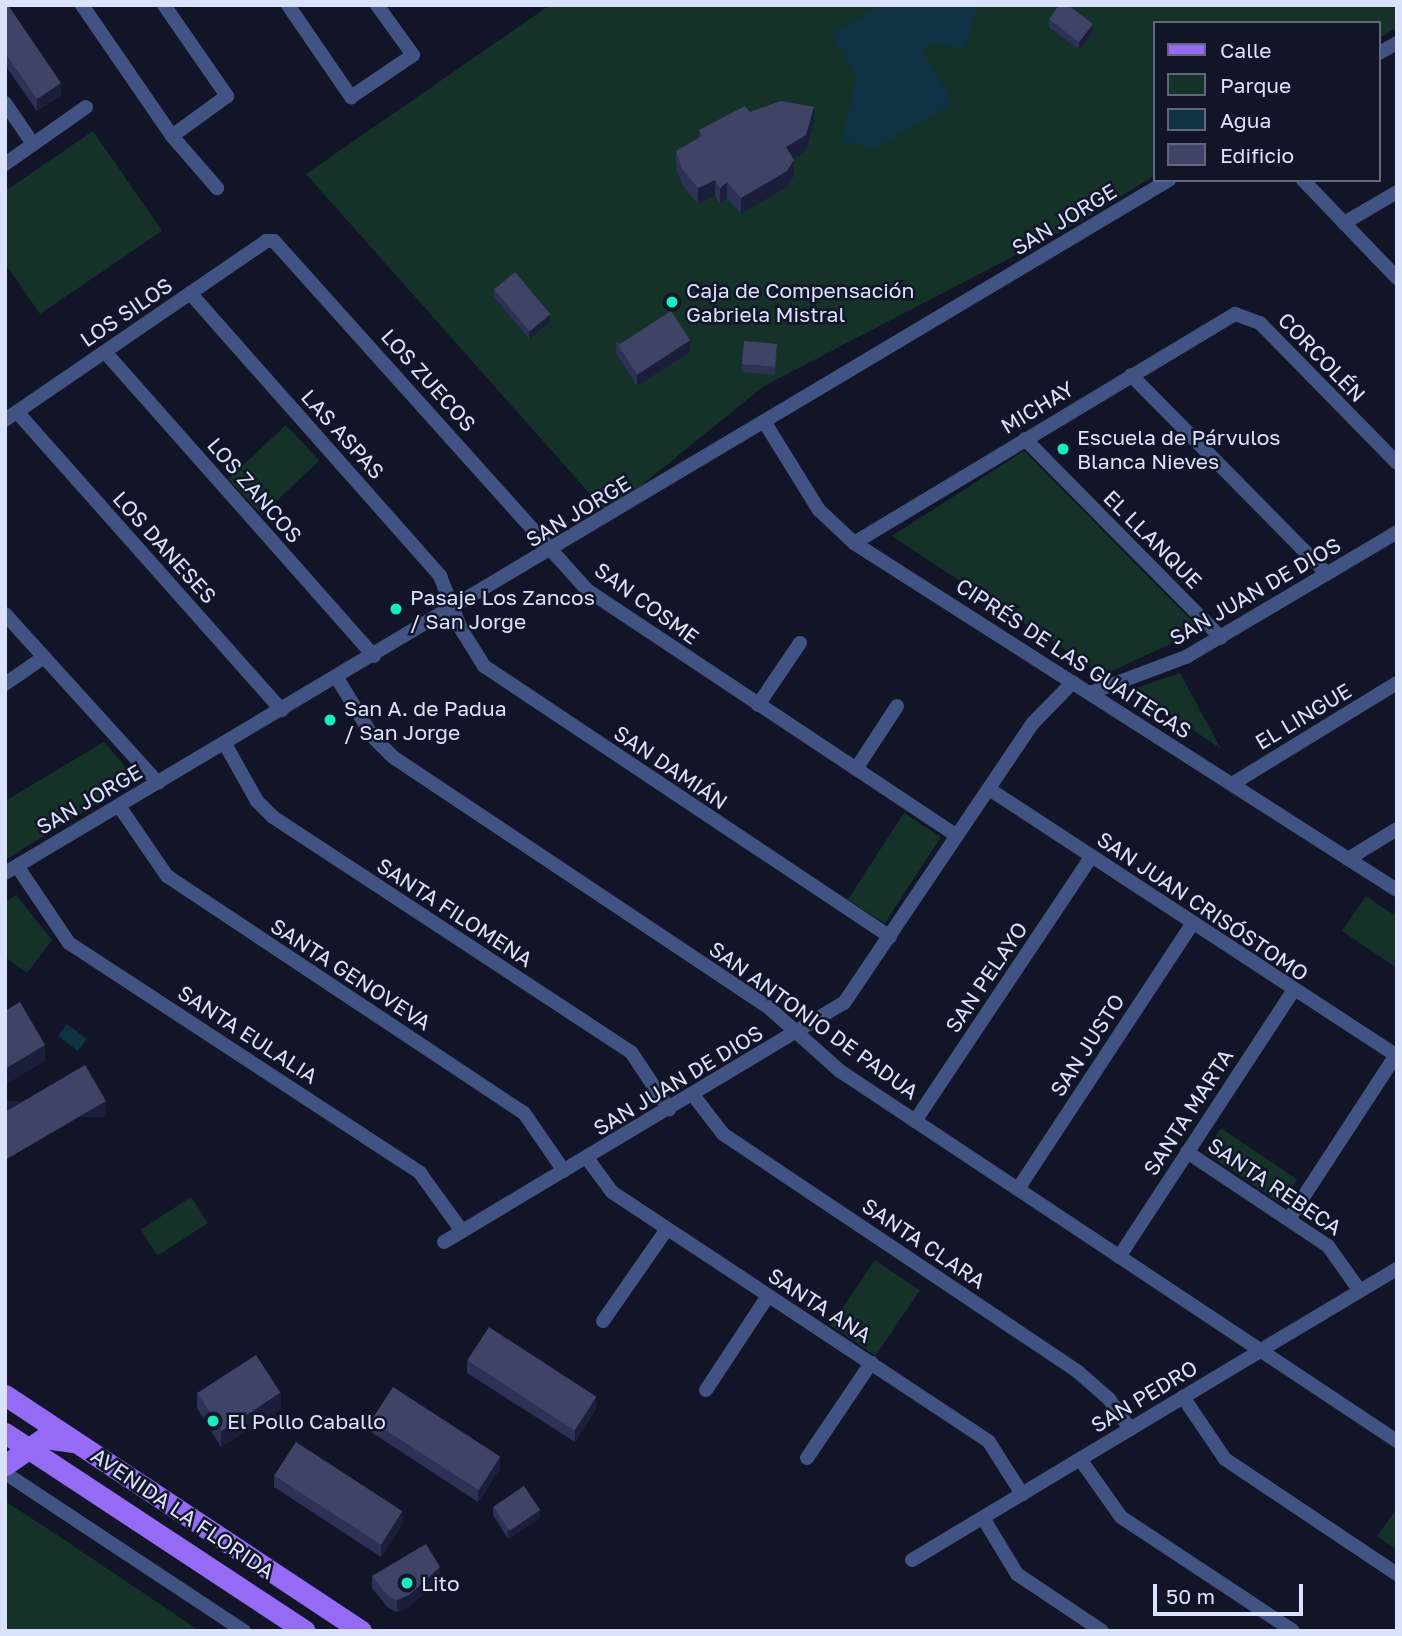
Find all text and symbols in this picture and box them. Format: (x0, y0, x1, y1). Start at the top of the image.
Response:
legend (1154, 21, 1381, 182)
text: Calle (1220, 37, 1272, 63)
text: Parque (1220, 72, 1291, 98)
text: Agua (1220, 107, 1271, 133)
text: Edificio (1220, 142, 1294, 168)
street label: SAN JORGE (1007, 178, 1121, 260)
street label: LOS SILOS (75, 272, 177, 352)
place label: Caja de Compensación Gabriela Mistral (686, 277, 914, 327)
marker: Caja de Compensación Gabriela Mistral (664, 294, 680, 310)
street label: CORCOLÉN (1273, 307, 1371, 407)
street label: LOS ZUECOS (376, 324, 482, 436)
street label: MICHAY (996, 376, 1078, 438)
street label: LAS ASPAS (296, 384, 390, 484)
place label: Escuela de Párvulos Blanca Nieves (1077, 424, 1280, 474)
street label: LOS ZANCOS (202, 432, 308, 548)
marker: Escuela de Párvulos Blanca Nieves (1055, 441, 1071, 457)
street label: SAN JORGE (521, 470, 635, 552)
street label: EL LLANQUE (1099, 485, 1207, 593)
street label: LOS DANESES (108, 486, 222, 608)
street label: SAN JUAN DE DIOS (1165, 532, 1345, 650)
street label: SAN COSME (590, 557, 704, 649)
street label: CIPRÉS DE LAS GUAITECAS (952, 572, 1196, 744)
place label: Pasaje Los Zancos / San Jorge (410, 584, 595, 634)
marker: Pasaje Los Zancos / San Jorge (388, 601, 404, 617)
street label: EL LINGUE (1250, 678, 1356, 754)
place label: San A. de Padua / San Jorge (344, 695, 507, 745)
marker: San A. de Padua / San Jorge (322, 712, 338, 728)
street label: SAN DAMIÁN (609, 720, 733, 814)
street label: SAN JORGE (32, 759, 146, 839)
street label: SAN JUAN CRISÓSTOMO (1093, 826, 1313, 986)
street label: SANTA FILOMENA (372, 852, 538, 972)
street label: SANTA GENOVEVA (266, 913, 436, 1035)
street label: SAN PELAYO (940, 917, 1032, 1037)
street label: SAN ANTONIO DE PADUA (704, 936, 924, 1104)
street label: SANTA EULALIA (173, 979, 323, 1089)
street label: SAN JUSTO (1045, 989, 1129, 1101)
street label: SAN JUAN DE DIOS (589, 1019, 767, 1141)
street label: SANTA MARTA (1138, 1044, 1238, 1180)
street label: SANTA REBECA (1203, 1132, 1347, 1240)
street label: SANTA CLARA (858, 1193, 990, 1293)
street label: SANTA ANA (764, 1262, 876, 1348)
street label: SAN PEDRO (1086, 1354, 1202, 1438)
place label: El Pollo Caballo (227, 1408, 386, 1434)
marker: El Pollo Caballo (205, 1413, 221, 1429)
street label: AVENIDA LA FLORIDA (87, 1442, 279, 1584)
place label: Lito (421, 1570, 460, 1596)
scale bar (1157, 1570, 1308, 1614)
marker: Lito (399, 1575, 415, 1591)
text: 50 m (1166, 1583, 1215, 1609)

